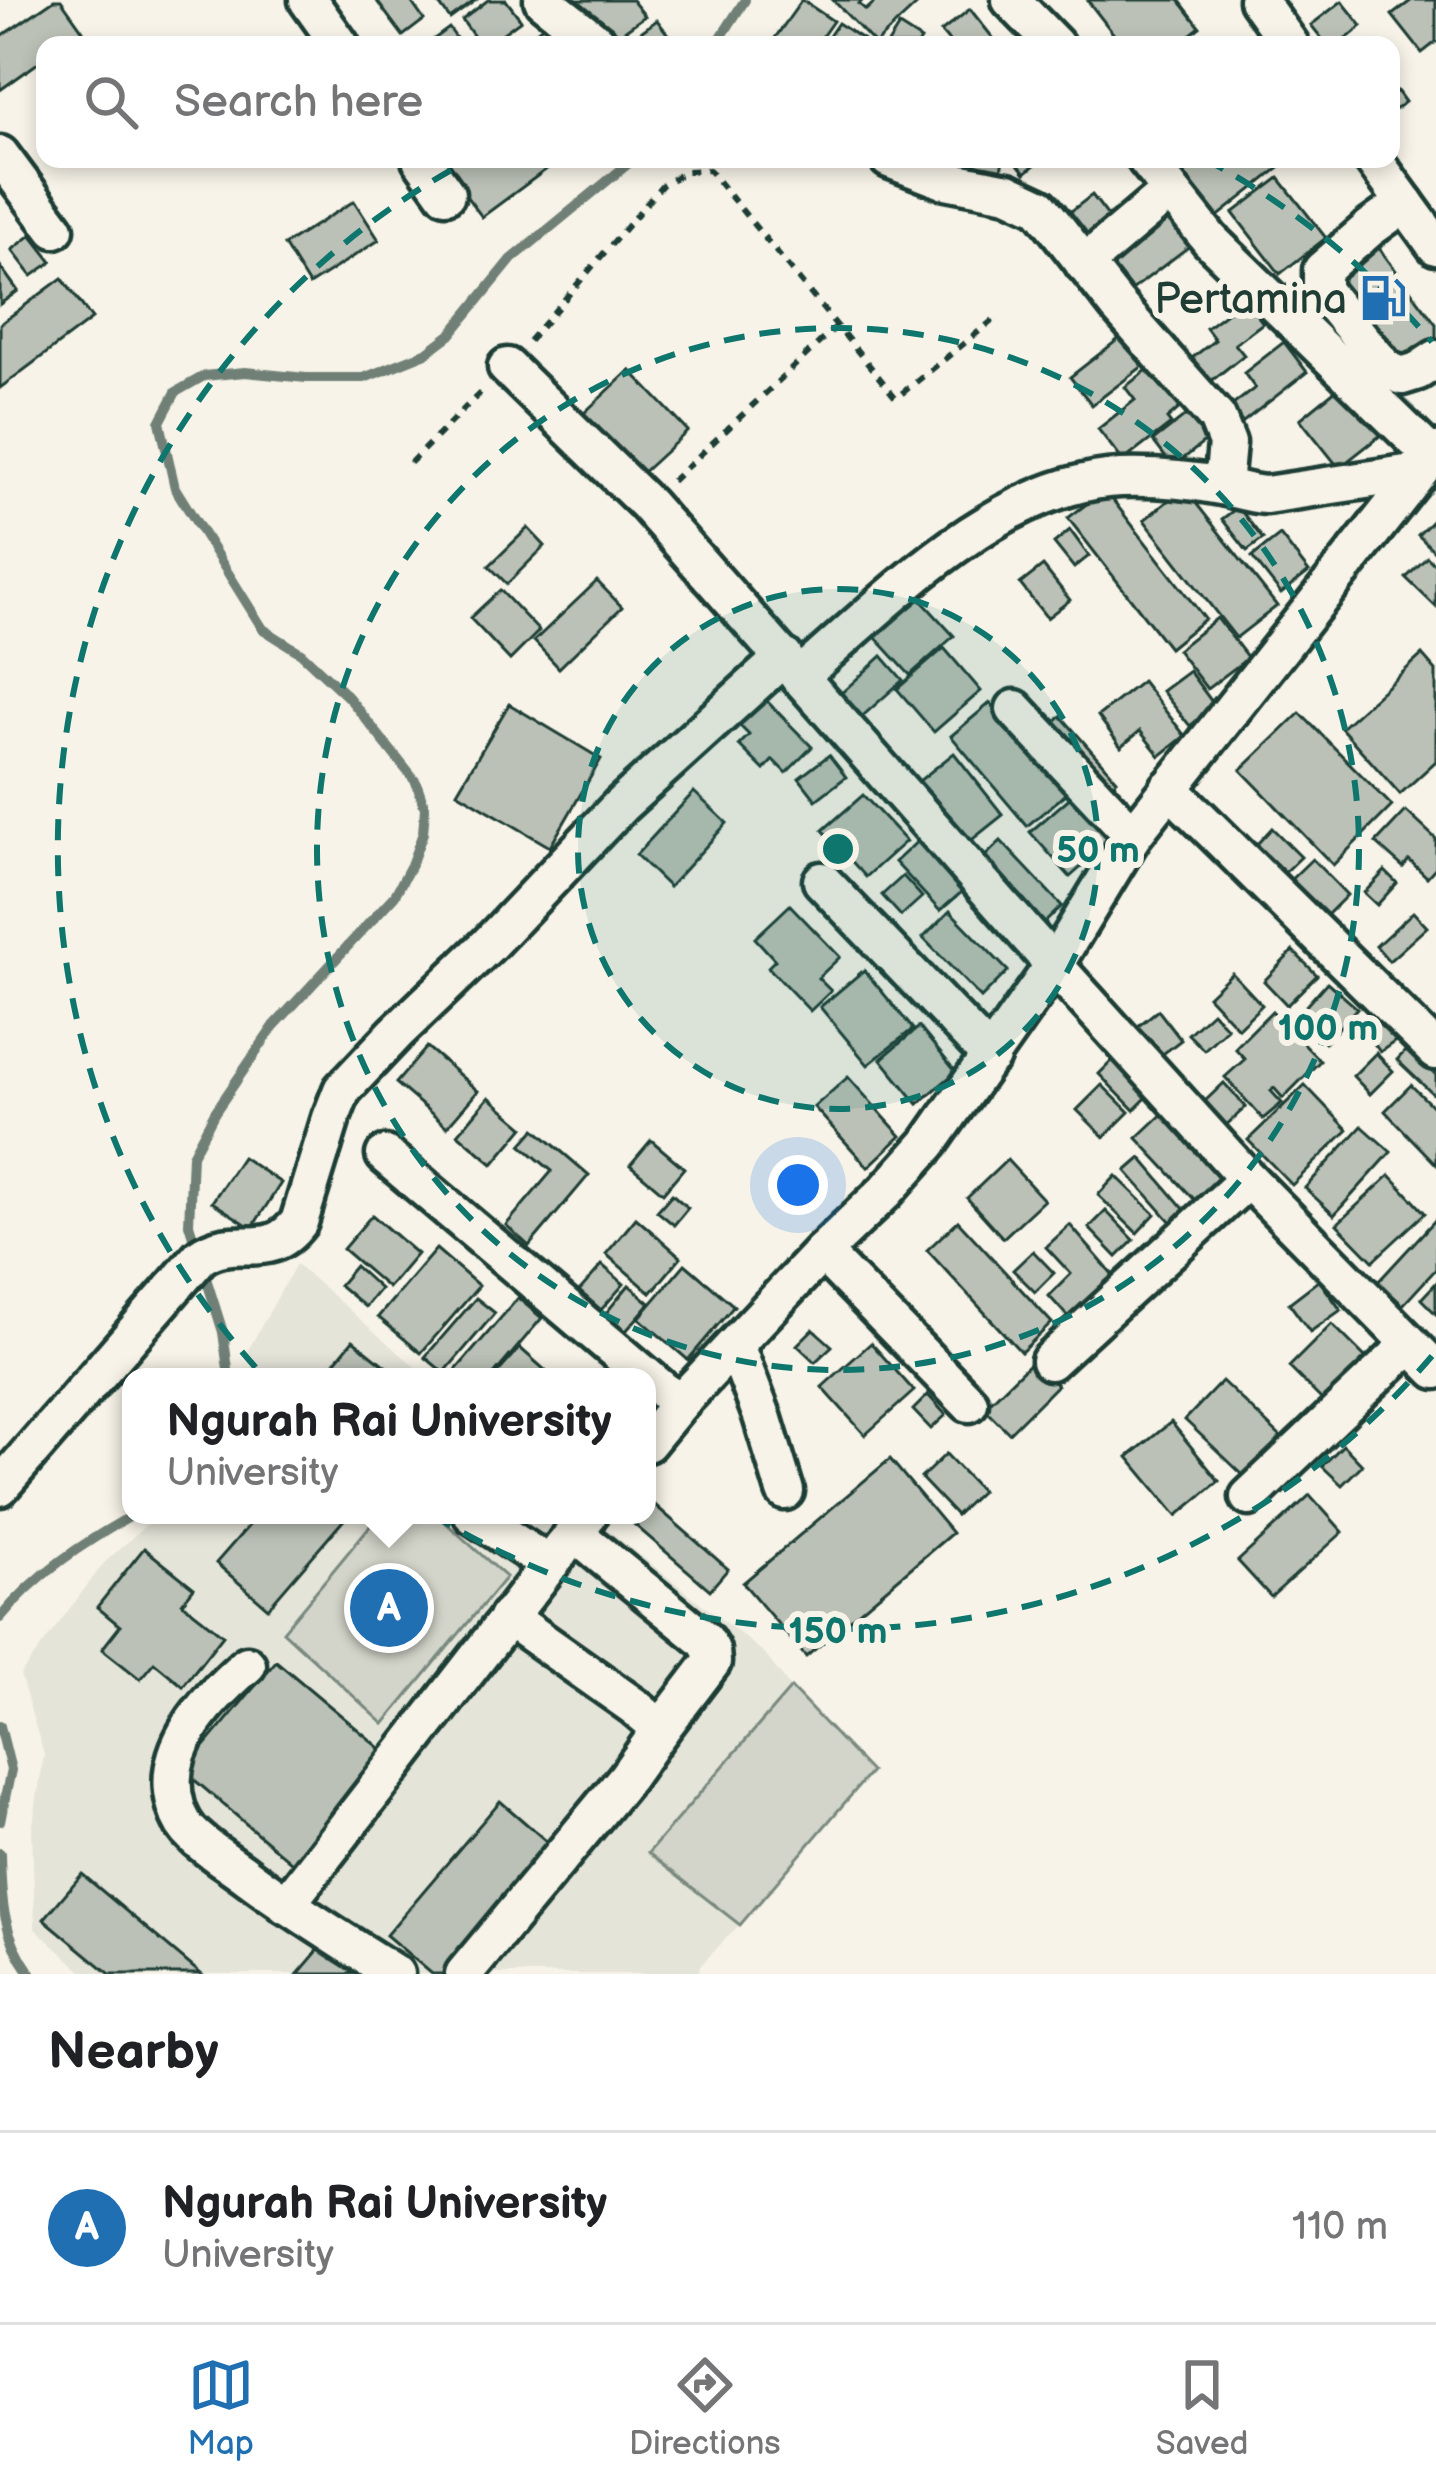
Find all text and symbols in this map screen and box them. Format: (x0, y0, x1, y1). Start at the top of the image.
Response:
search box (36, 36, 1400, 168)
icon: search (78, 69, 144, 135)
text: Search here (174, 75, 423, 130)
fuel station icon: Pertamina (1358, 273, 1408, 323)
place label: Pertamina (1154, 275, 1347, 326)
centre of rings (817, 828, 859, 870)
text: 50 m (1056, 830, 1140, 873)
text: 100 m (1278, 1008, 1378, 1051)
your location (768, 1155, 828, 1215)
popup (122, 1368, 656, 1524)
text: Ngurah Rai University (166, 1395, 612, 1450)
text: University (166, 1450, 338, 1497)
pin: A (350, 1563, 428, 1653)
text: 150 m (789, 1611, 887, 1654)
text: Nearby (48, 2022, 219, 2083)
text: Ngurah Rai University (162, 2177, 607, 2232)
text: A (75, 2204, 99, 2251)
text: 110 m (1292, 2204, 1388, 2251)
text: University (162, 2232, 334, 2279)
tab: Map (188, 2352, 254, 2464)
tab: Directions (629, 2352, 781, 2464)
tab: Saved (1156, 2352, 1248, 2464)

